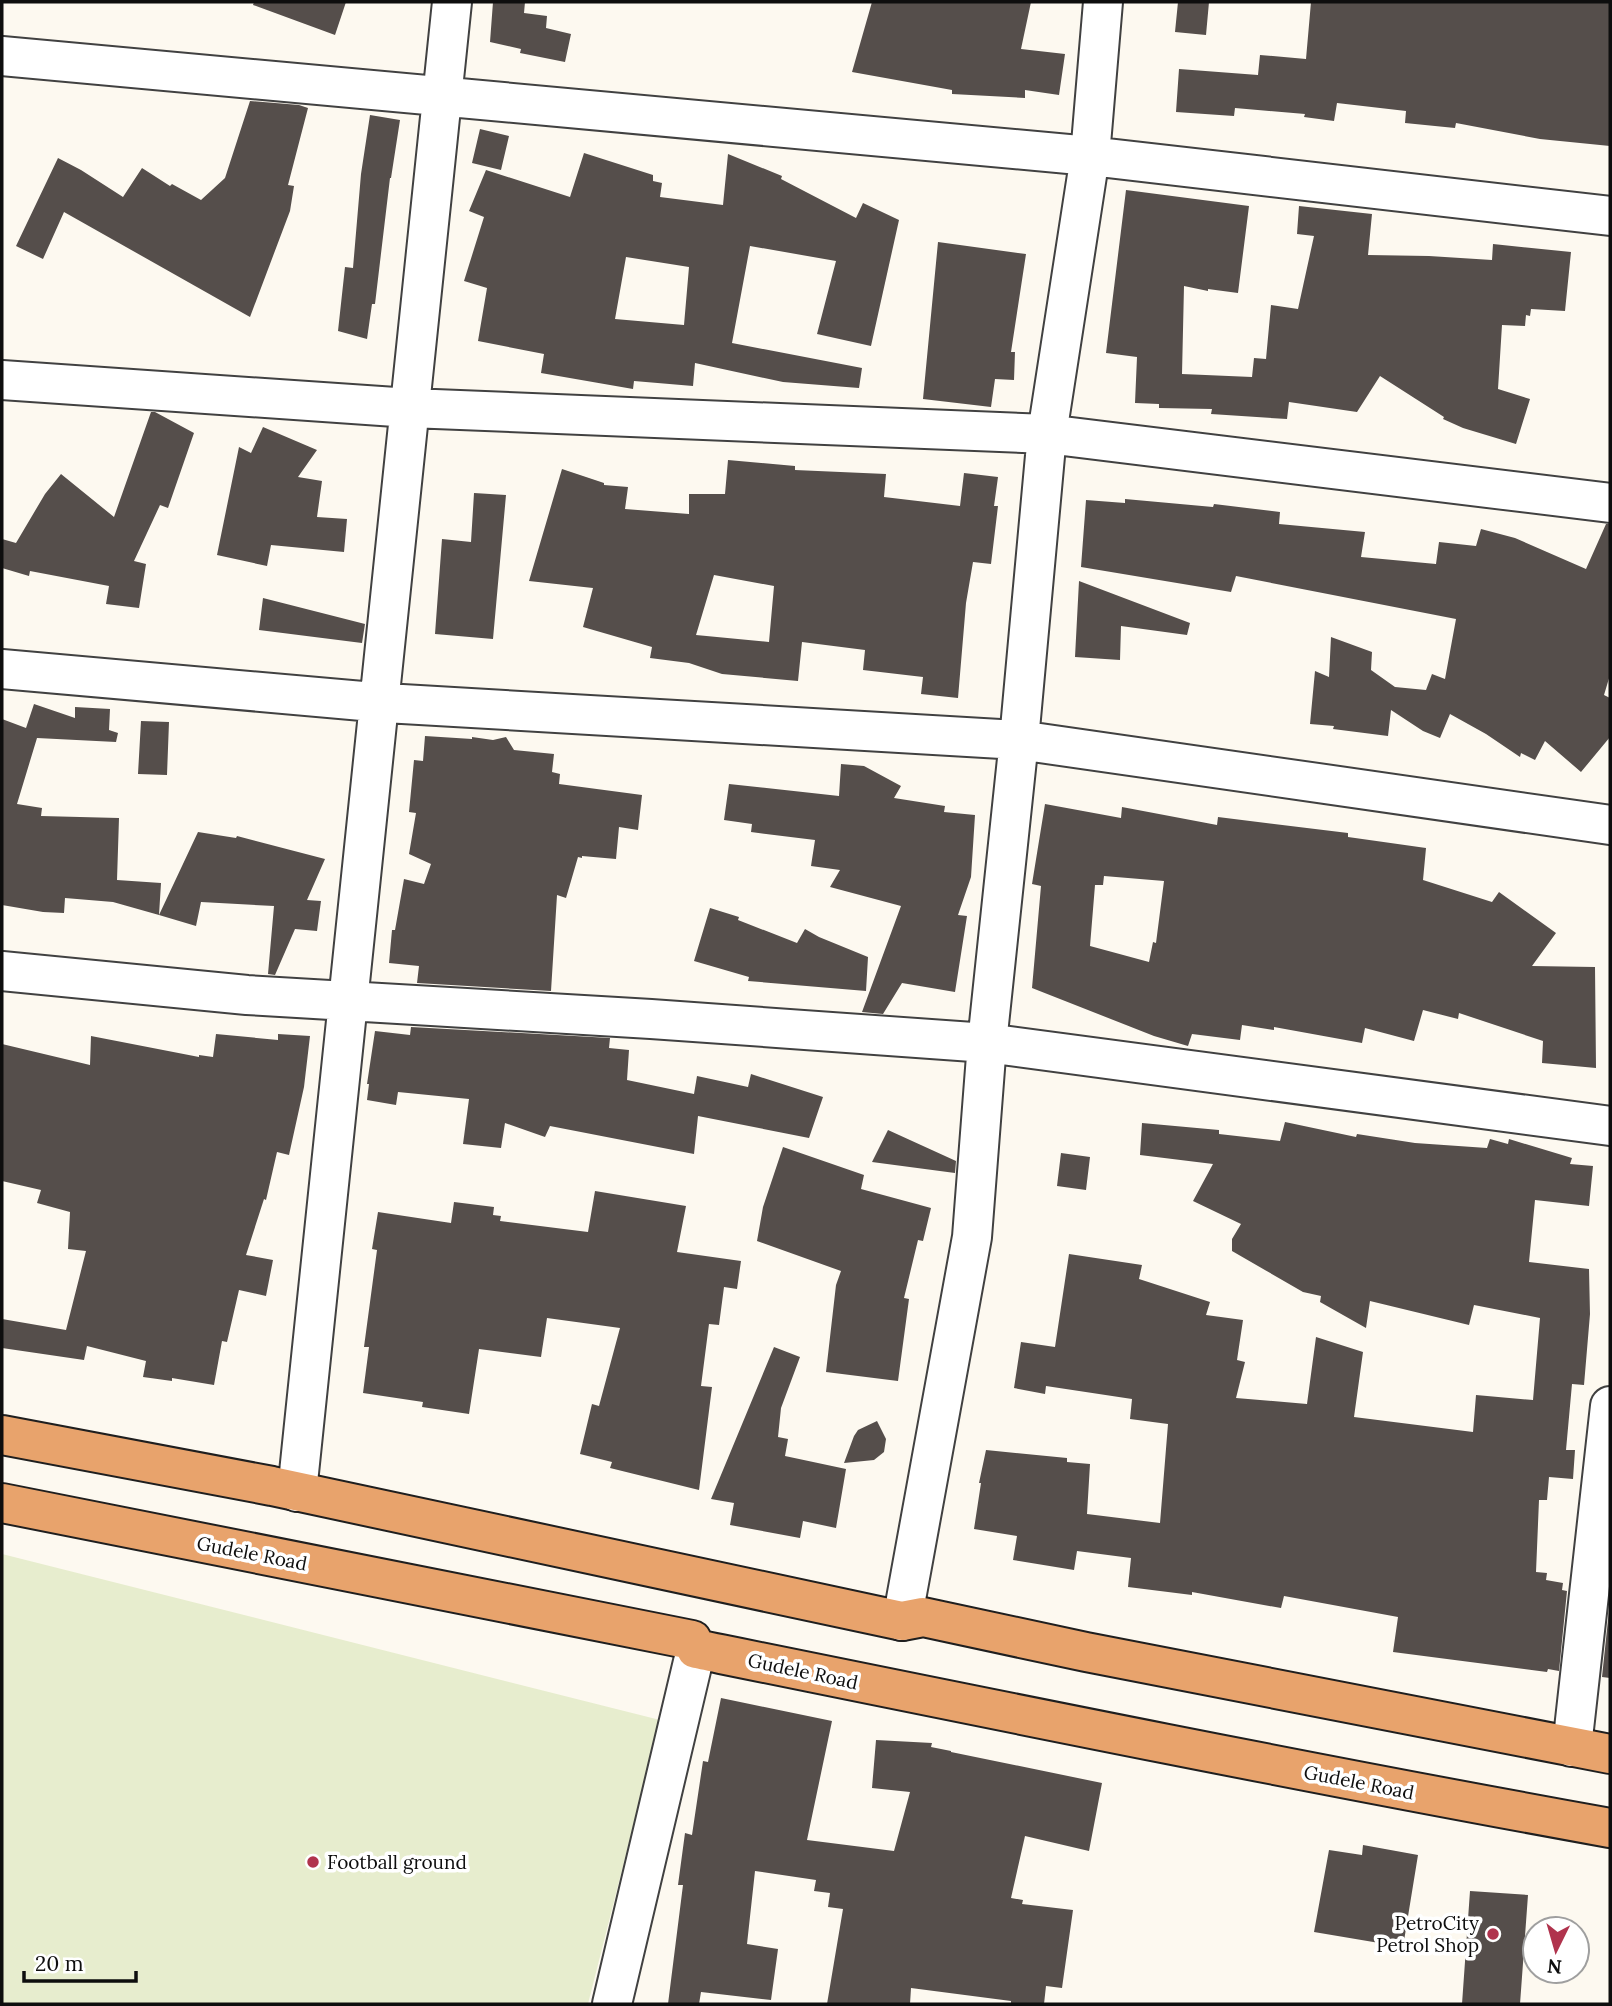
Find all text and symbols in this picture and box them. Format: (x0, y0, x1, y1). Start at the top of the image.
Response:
street label: Gudele Road (195, 1531, 309, 1575)
street label: Gudele Road (746, 1648, 860, 1694)
street label: Gudele Road (1302, 1760, 1416, 1804)
place label: Football ground (327, 1850, 467, 1874)
marker: Football ground (305, 1854, 321, 1870)
place label: PetroCity Petrol Shop (1376, 1911, 1479, 1957)
north arrow (1521, 1915, 1591, 1985)
marker: PetroCity Petrol Shop (1485, 1926, 1501, 1942)
scale bar (24, 1940, 136, 1984)
text: 20 m (35, 1950, 84, 1977)
text: N (1546, 1954, 1563, 1980)

